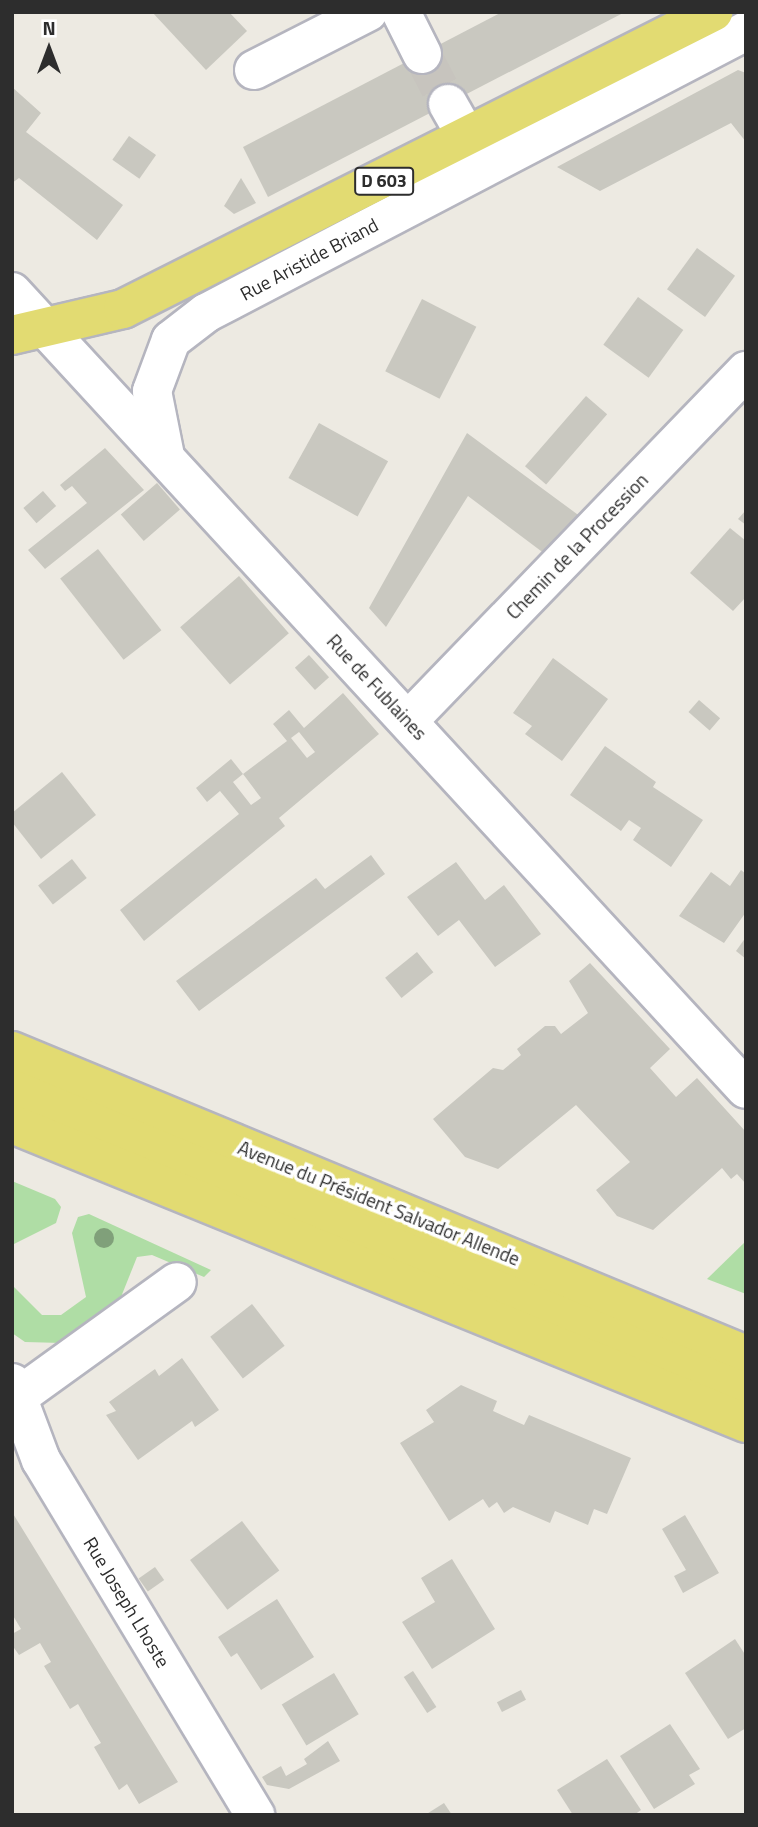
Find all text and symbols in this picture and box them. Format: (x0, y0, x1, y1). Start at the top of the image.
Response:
text: N (42, 13, 56, 42)
north arrow (14, 14, 84, 84)
road number: D 603 (352, 166, 416, 196)
street label: Rue Aristide Briand (236, 213, 382, 305)
street label: Chemin de la Procession (501, 468, 653, 624)
street label: Rue de Fublaines (322, 630, 432, 744)
street label: Avenue du Président Salvador Allende (235, 1136, 523, 1270)
street label: Rue Joseph Lhoste (79, 1533, 175, 1671)

